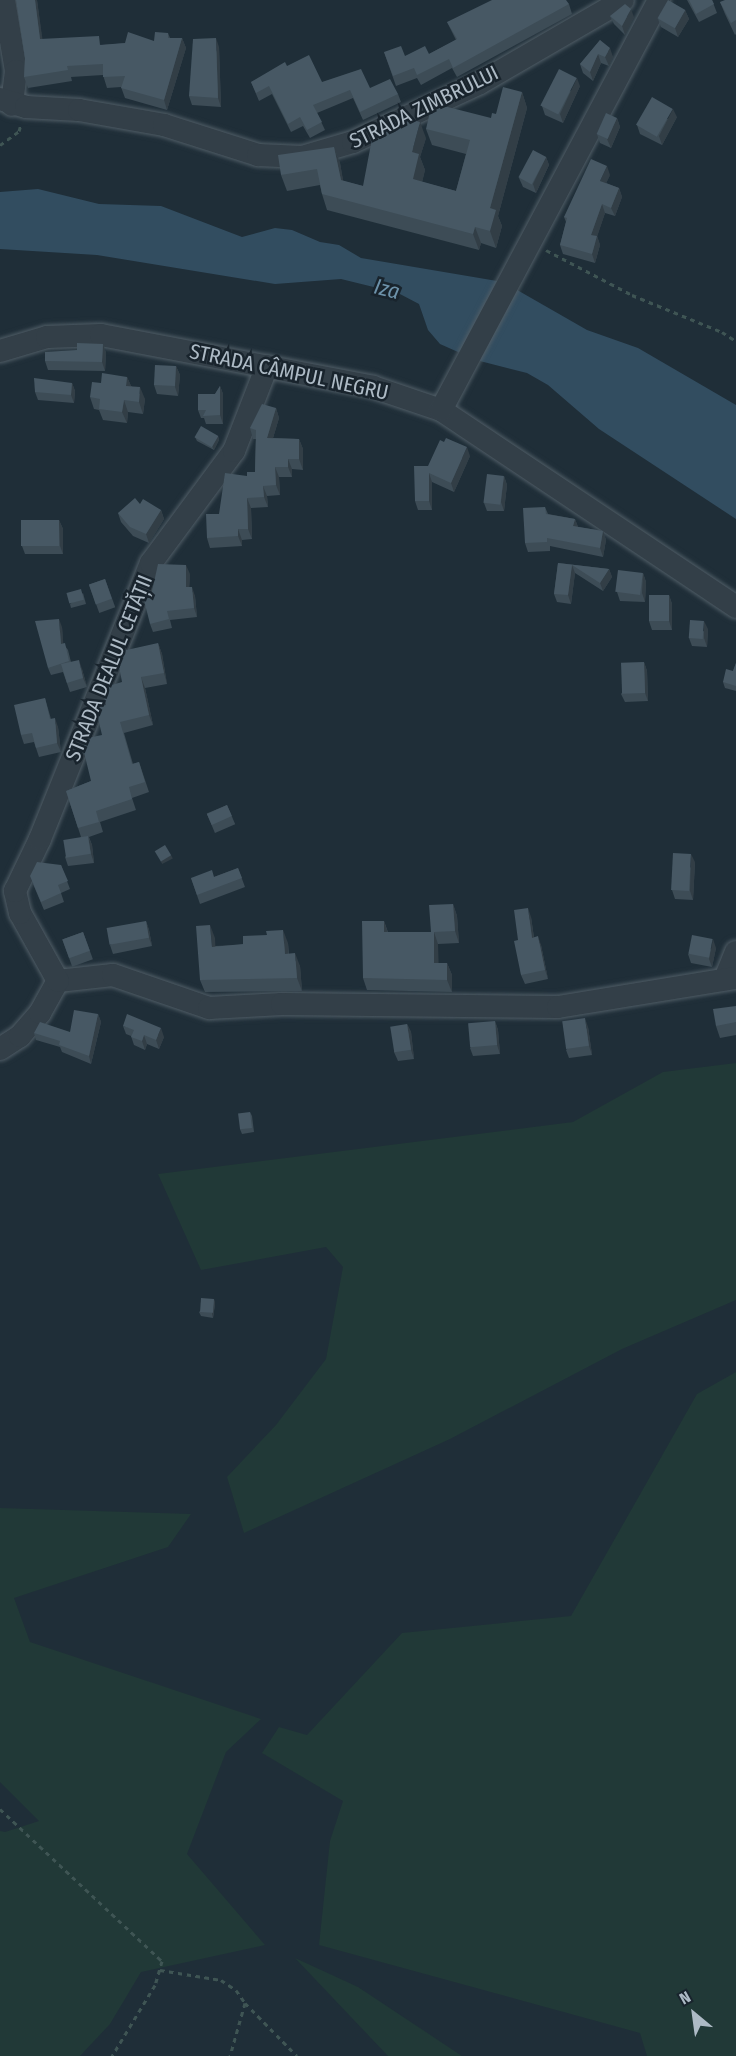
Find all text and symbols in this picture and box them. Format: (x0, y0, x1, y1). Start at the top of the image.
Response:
street label: STRADA ZIMBRULUI (346, 60, 502, 154)
water label: Iza (371, 273, 403, 305)
street label: STRADA CÂMPUL NEGRU (187, 339, 391, 405)
street label: STRADA DEALUL CETĂȚII (60, 571, 158, 765)
north arrow (664, 1984, 724, 2044)
text: N (676, 1987, 694, 2008)

